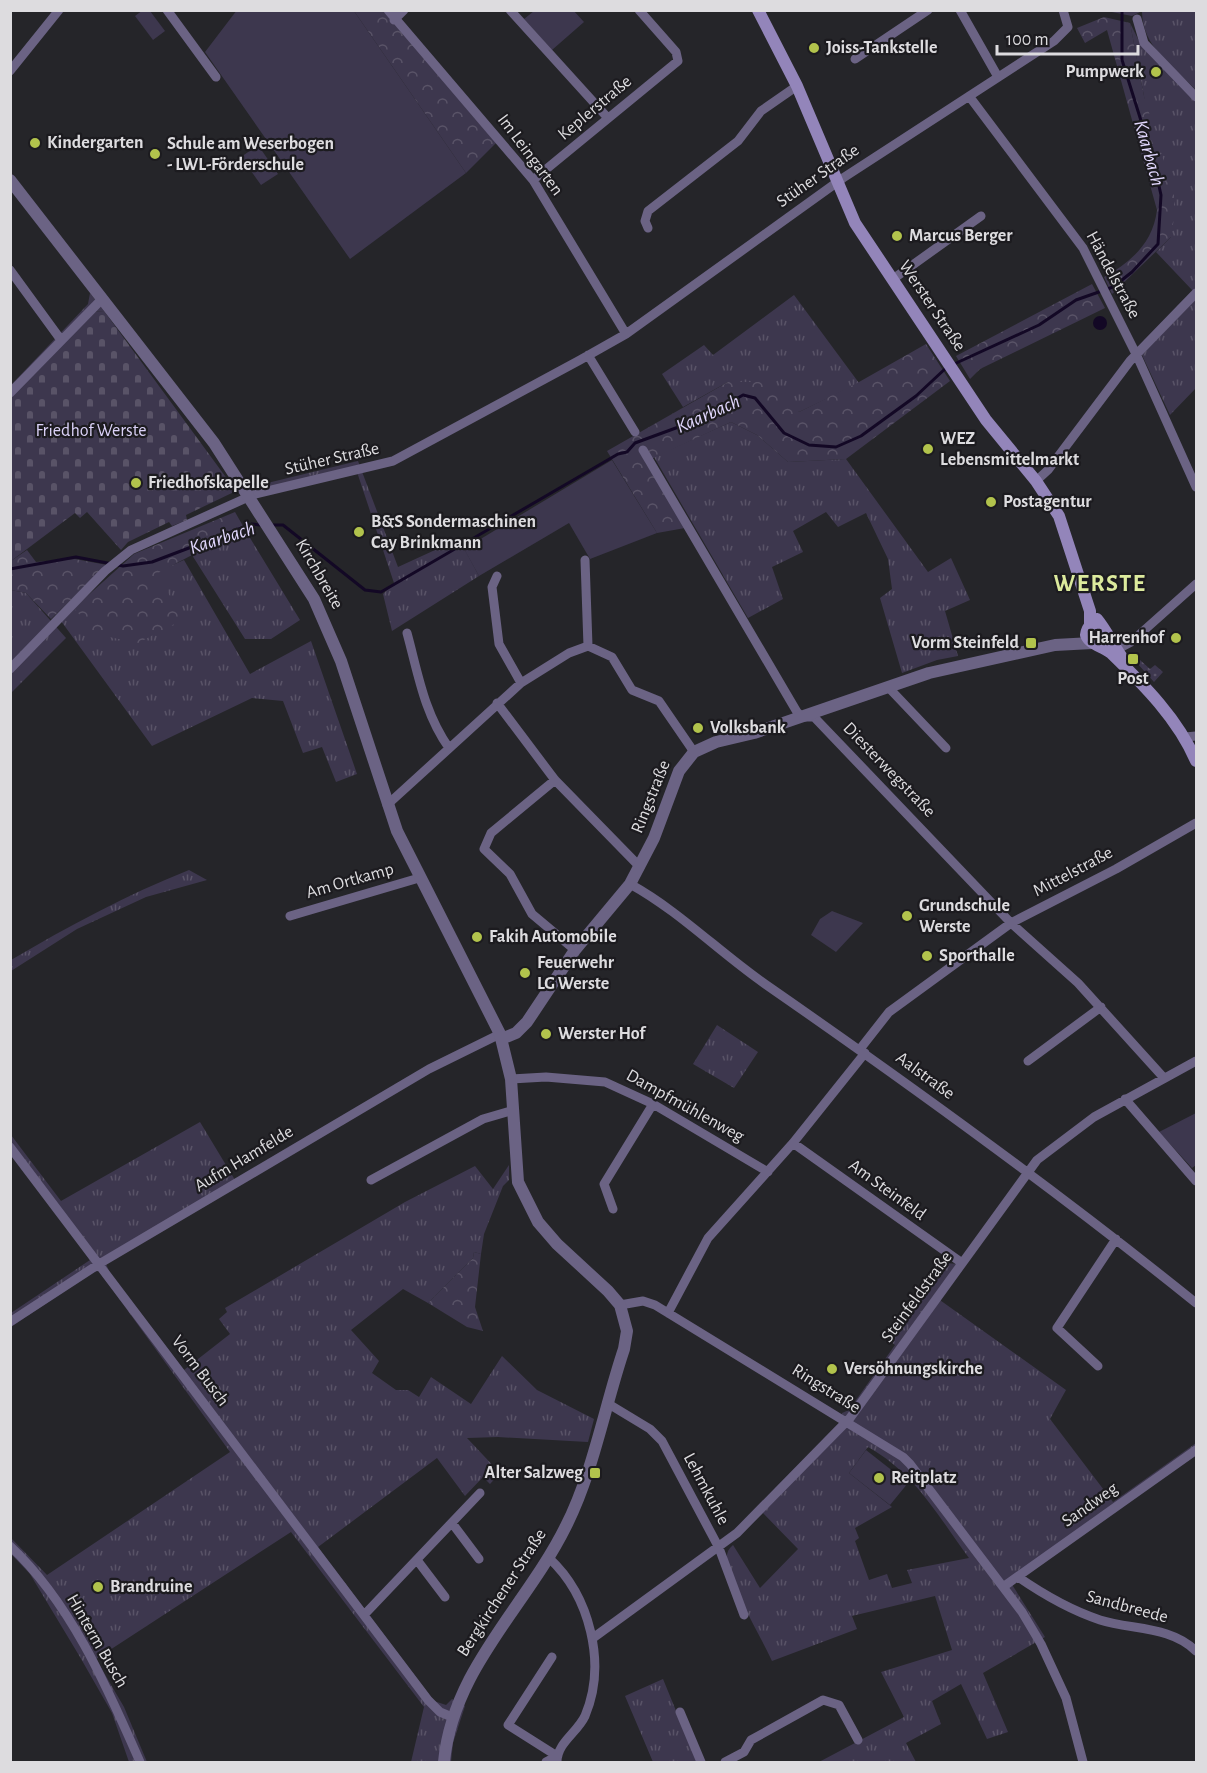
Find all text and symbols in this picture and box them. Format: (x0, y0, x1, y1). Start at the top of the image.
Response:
scale bar (997, 18, 1138, 56)
text: 100 m (1006, 31, 1049, 49)
place label: Joiss-Tankstelle (826, 39, 937, 57)
marker: Joiss-Tankstelle (807, 41, 821, 55)
place label: Pumpwerk (1065, 63, 1144, 81)
marker: Pumpwerk (1149, 65, 1163, 79)
street label: Keplerstraße (555, 72, 635, 144)
street label: Im Leingarten (494, 111, 566, 199)
water label: Kaarbach (1130, 118, 1168, 188)
place label: Kindergarten (47, 134, 144, 152)
place label: Schule am Weserbogen - LWL-Förderschule (167, 135, 334, 174)
marker: Kindergarten (28, 136, 42, 150)
street label: Stüher Straße (773, 141, 863, 211)
marker: Schule am Weserbogen - LWL-Förderschule (148, 147, 162, 161)
place label: Marcus Berger (909, 227, 1013, 245)
street label: Händelstraße (1083, 228, 1143, 322)
marker: Marcus Berger (890, 229, 904, 243)
street label: Werster Straße (895, 257, 969, 355)
water label: Kaarbach (673, 391, 743, 437)
park label: Friedhof Werste (35, 422, 147, 440)
place label: WEZ Lebensmittelmarkt (940, 430, 1079, 469)
street label: Stüher Straße (283, 439, 381, 479)
marker: WEZ Lebensmittelmarkt (921, 442, 935, 456)
place label: Friedhofskapelle (148, 474, 269, 492)
marker: Friedhofskapelle (129, 476, 143, 490)
place label: Postagentur (1003, 493, 1092, 511)
marker: Postagentur (984, 495, 998, 509)
place label: B&S Sondermaschinen Cay Brinkmann (371, 513, 536, 552)
water label: Kaarbach (187, 518, 257, 558)
marker: B&S Sondermaschinen Cay Brinkmann (352, 525, 366, 539)
street label: Kirchbreite (292, 536, 346, 612)
district label: WERSTE (1054, 572, 1146, 596)
place label: Harrenhof (1089, 629, 1166, 647)
marker: Harrenhof (1169, 631, 1183, 645)
place label: Vorm Steinfeld (911, 634, 1020, 652)
marker: Vorm Steinfeld (1024, 636, 1038, 650)
marker: Post (1126, 652, 1140, 666)
place label: Post (1117, 670, 1149, 688)
place label: Volksbank (710, 719, 786, 737)
street label: Diesterwegstraße (839, 719, 939, 821)
marker: Volksbank (691, 721, 705, 735)
street label: Ringstraße (628, 758, 674, 836)
street label: Mittelstraße (1030, 844, 1116, 900)
street label: Am Ortkamp (304, 860, 396, 902)
place label: Grundschule Werste (919, 897, 1010, 936)
marker: Grundschule Werste (900, 909, 914, 923)
place label: Fakih Automobile (489, 928, 617, 946)
marker: Fakih Automobile (470, 930, 484, 944)
place label: Sporthalle (939, 947, 1015, 965)
marker: Sporthalle (920, 949, 934, 963)
place label: Feuerwehr LG Werste (537, 954, 615, 993)
marker: Feuerwehr LG Werste (518, 966, 532, 980)
place label: Werster Hof (558, 1025, 647, 1043)
marker: Werster Hof (539, 1027, 553, 1041)
street label: Aalstraße (892, 1049, 958, 1103)
street label: Dampfmühlenweg (623, 1066, 747, 1146)
street label: Aufm Hamfelde (192, 1123, 296, 1195)
street label: Am Steinfeld (845, 1156, 929, 1224)
street label: Steinfeldstraße (878, 1248, 956, 1346)
street label: Vorm Busch (168, 1332, 232, 1410)
place label: Versöhnungskirche (844, 1360, 983, 1378)
street label: Ringstraße (789, 1361, 863, 1417)
marker: Versöhnungskirche (825, 1362, 839, 1376)
street label: Lehmkuhle (680, 1450, 732, 1528)
place label: Alter Salzweg (485, 1464, 584, 1482)
marker: Alter Salzweg (588, 1466, 602, 1480)
place label: Reitplatz (891, 1469, 957, 1487)
marker: Reitplatz (872, 1471, 886, 1485)
street label: Sandweg (1059, 1479, 1121, 1531)
street label: Bergkirchener Straße (454, 1526, 550, 1660)
place label: Brandruine (110, 1578, 192, 1596)
marker: Brandruine (91, 1580, 105, 1594)
street label: Sandbreede (1084, 1587, 1170, 1627)
street label: Hinterm Busch (63, 1591, 131, 1691)

